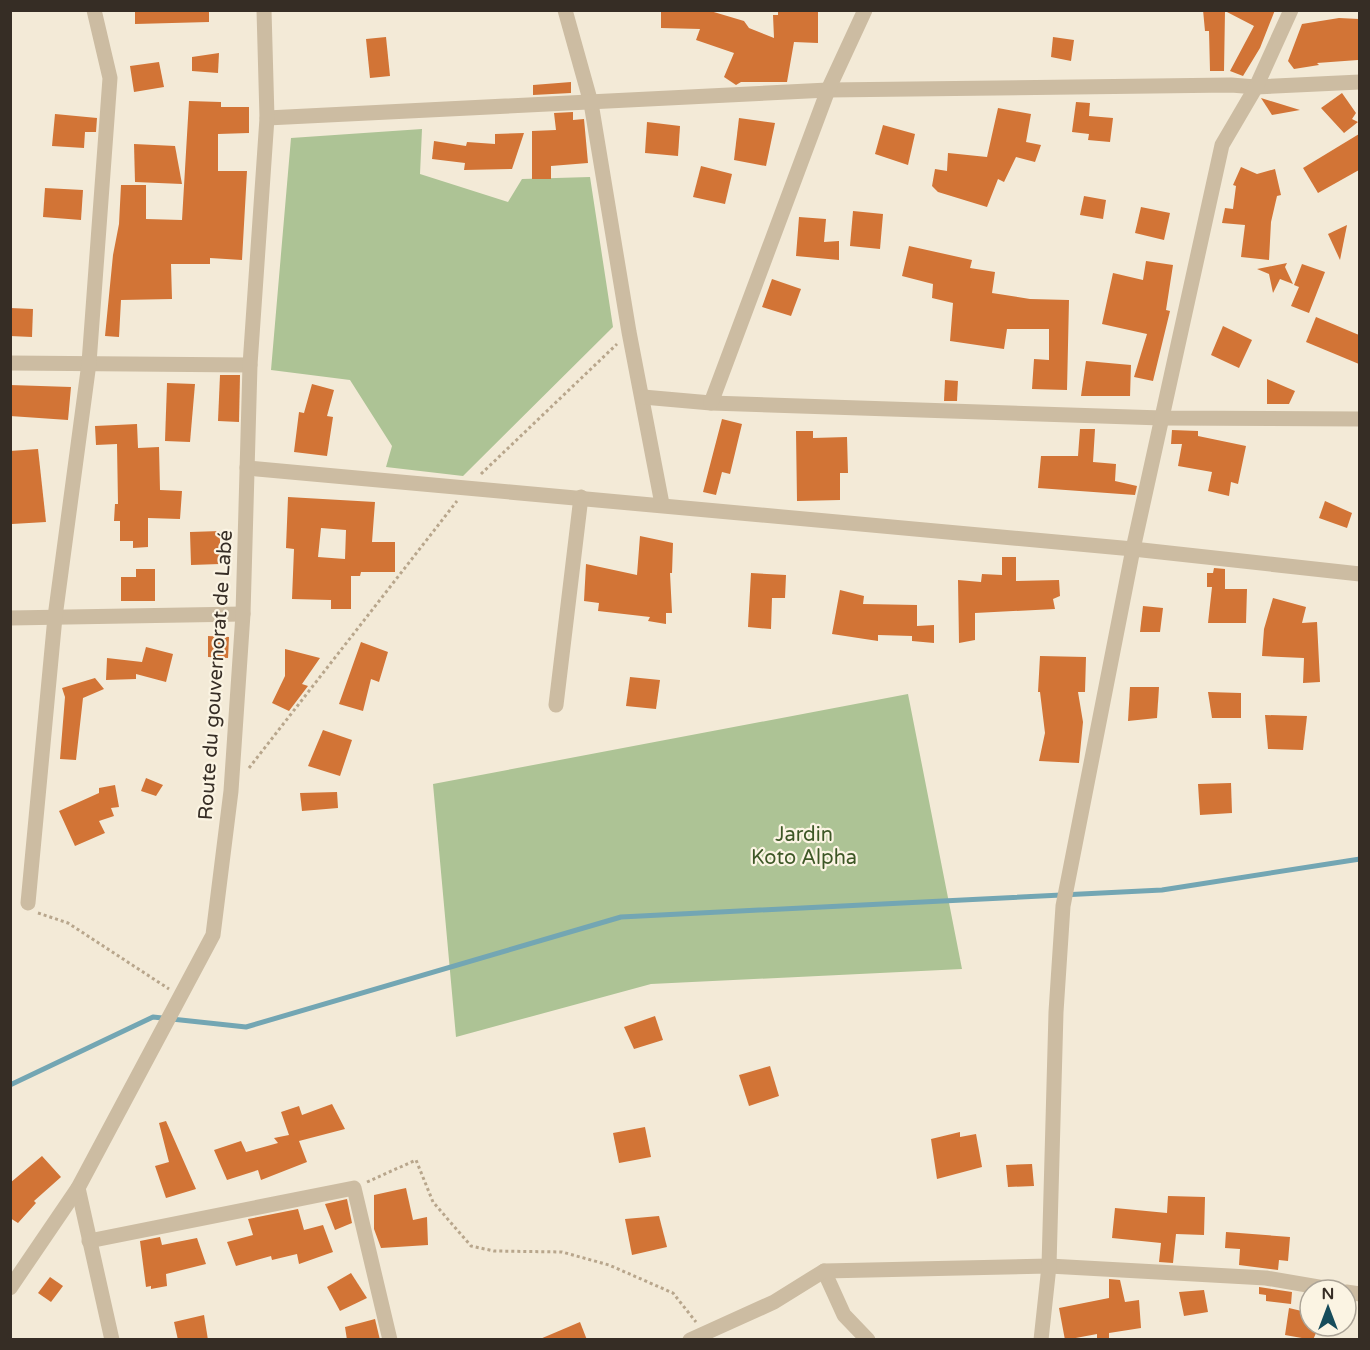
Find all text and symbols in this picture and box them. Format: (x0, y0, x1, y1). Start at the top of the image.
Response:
street label: Route du gouvernorat de Labé (194, 529, 238, 821)
park label: Jardin Koto Alpha (751, 823, 857, 870)
north arrow (1298, 1278, 1358, 1338)
text: N (1322, 1284, 1334, 1304)

